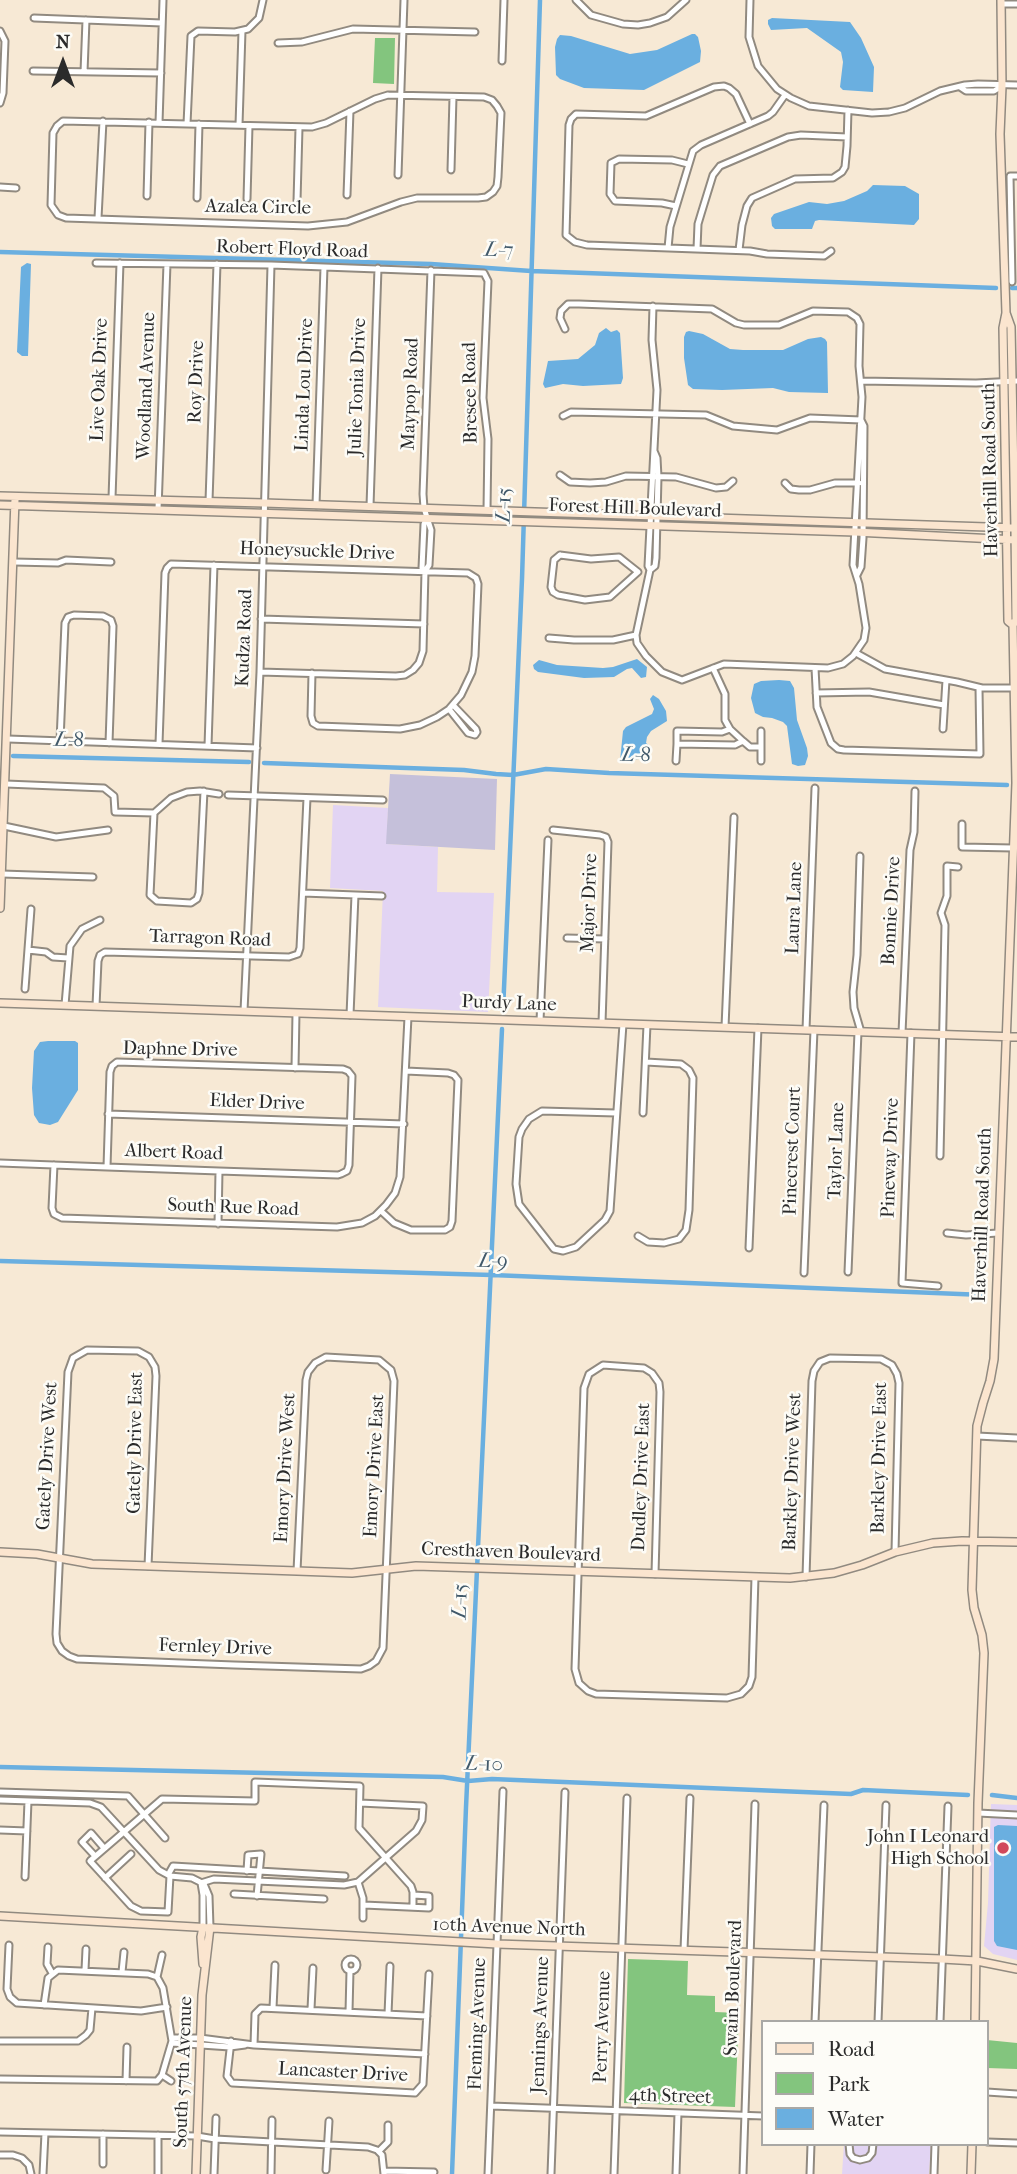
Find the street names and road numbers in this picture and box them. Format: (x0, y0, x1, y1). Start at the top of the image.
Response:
street label: Azalea Circle (205, 196, 311, 220)
street label: Robert Floyd Road (216, 236, 368, 264)
street label: Woodland Avenue (133, 312, 161, 460)
street label: Live Oak Drive (86, 318, 114, 442)
street label: Linda Lou Drive (291, 318, 319, 452)
street label: Julie Tonia Drive (344, 318, 372, 456)
street label: Maypop Road (398, 337, 424, 451)
street label: Roy Drive (184, 340, 210, 424)
street label: Bresee Road (459, 342, 483, 444)
street label: Haverhill Road South (978, 383, 1004, 557)
street label: Forest Hill Boulevard (548, 495, 722, 523)
street label: Honeysuckle Drive (239, 538, 395, 566)
street label: Kudza Road (232, 589, 258, 687)
street label: Major Drive (577, 853, 603, 953)
street label: Bonnie Drive (878, 856, 906, 966)
street label: Laura Lane (782, 861, 808, 955)
street label: Tarragon Road (149, 925, 271, 953)
street label: Purdy Lane (461, 991, 557, 1017)
street label: Daphne Drive (122, 1038, 238, 1062)
street label: Pinecrest Court (779, 1086, 807, 1216)
street label: Elder Drive (209, 1090, 305, 1116)
street label: Pineway Drive (878, 1098, 904, 1218)
street label: Taylor Lane (824, 1102, 850, 1200)
street label: Haverhill Road South (969, 1127, 997, 1303)
street label: Albert Road (125, 1140, 223, 1166)
street label: South Rue Road (167, 1194, 299, 1222)
street label: Gately Drive East (123, 1372, 149, 1514)
street label: Gately Drive West (33, 1381, 63, 1531)
street label: Barkley Drive East (867, 1382, 893, 1534)
street label: Emory Drive West (271, 1392, 301, 1544)
street label: Barkley Drive West (779, 1392, 807, 1552)
street label: Emory Drive East (360, 1394, 390, 1538)
street label: Dudley Drive East (628, 1402, 656, 1552)
street label: Cresthaven Boulevard (421, 1538, 601, 1568)
street label: Fernley Drive (158, 1635, 272, 1661)
street label: 10th Avenue North (432, 1914, 586, 1942)
street label: Swain Boulevard (720, 1920, 748, 2056)
street label: Jennings Avenue (527, 1956, 555, 2094)
street label: Fleming Avenue (464, 1957, 492, 2091)
street label: Perry Avenue (590, 1971, 616, 2083)
street label: South 57th Avenue (170, 1996, 198, 2148)
street label: Lancaster Drive (277, 2058, 409, 2088)
street label: 4th Street (628, 2084, 712, 2110)

